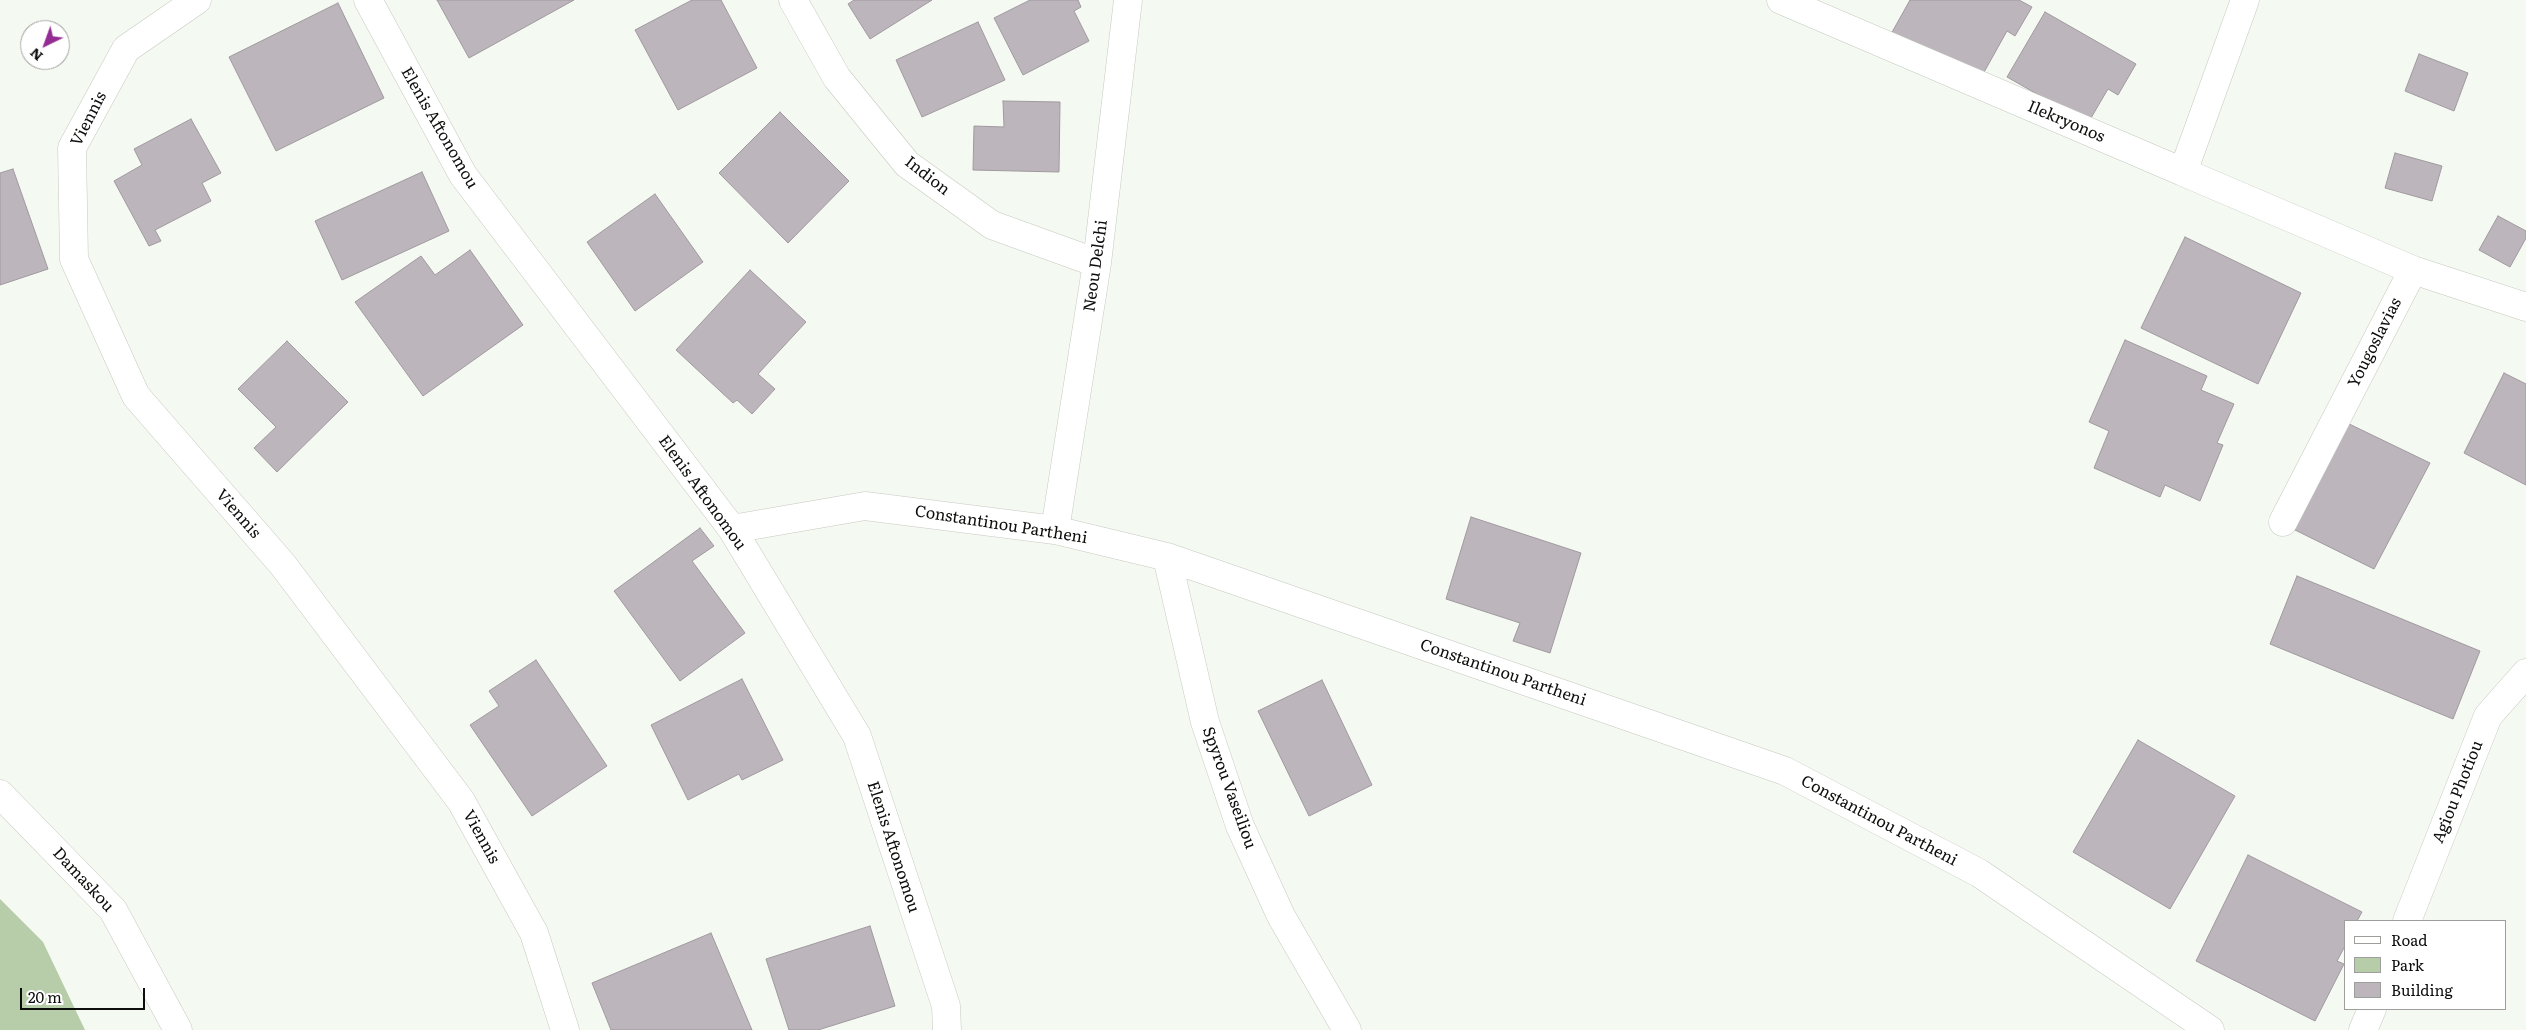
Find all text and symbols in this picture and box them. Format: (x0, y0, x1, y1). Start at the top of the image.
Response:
north arrow (20, 20, 70, 70)
text: N (25, 44, 47, 67)
street label: Elenis Aftonomou (396, 64, 482, 192)
street label: Viennis (67, 89, 111, 149)
street label: Ilekryonos (2025, 97, 2107, 147)
street label: Indion (901, 152, 953, 200)
street label: Neou Delchi (1080, 219, 1112, 313)
street label: Yougoslavias (2344, 295, 2406, 391)
street label: Elenis Aftonomou (654, 432, 750, 554)
street label: Viennis (212, 486, 264, 542)
street label: Constantinou Partheni (913, 502, 1089, 548)
street label: Constantinou Partheni (1417, 636, 1589, 710)
street label: Spyrou Vaseiliou (1198, 724, 1260, 852)
street label: Agiou Photiou (2429, 738, 2487, 846)
street label: Constantinou Partheni (1798, 772, 1960, 870)
street label: Elenis Aftonomou (863, 779, 923, 915)
street label: Viennis (458, 807, 504, 867)
street label: Damaskou (48, 844, 118, 916)
legend (2344, 920, 2506, 1010)
text: Road (2391, 928, 2427, 951)
text: Park (2391, 953, 2424, 976)
scale bar (22, 978, 148, 1010)
text: Building (2391, 978, 2453, 1001)
text: 20 m (28, 985, 62, 1008)

